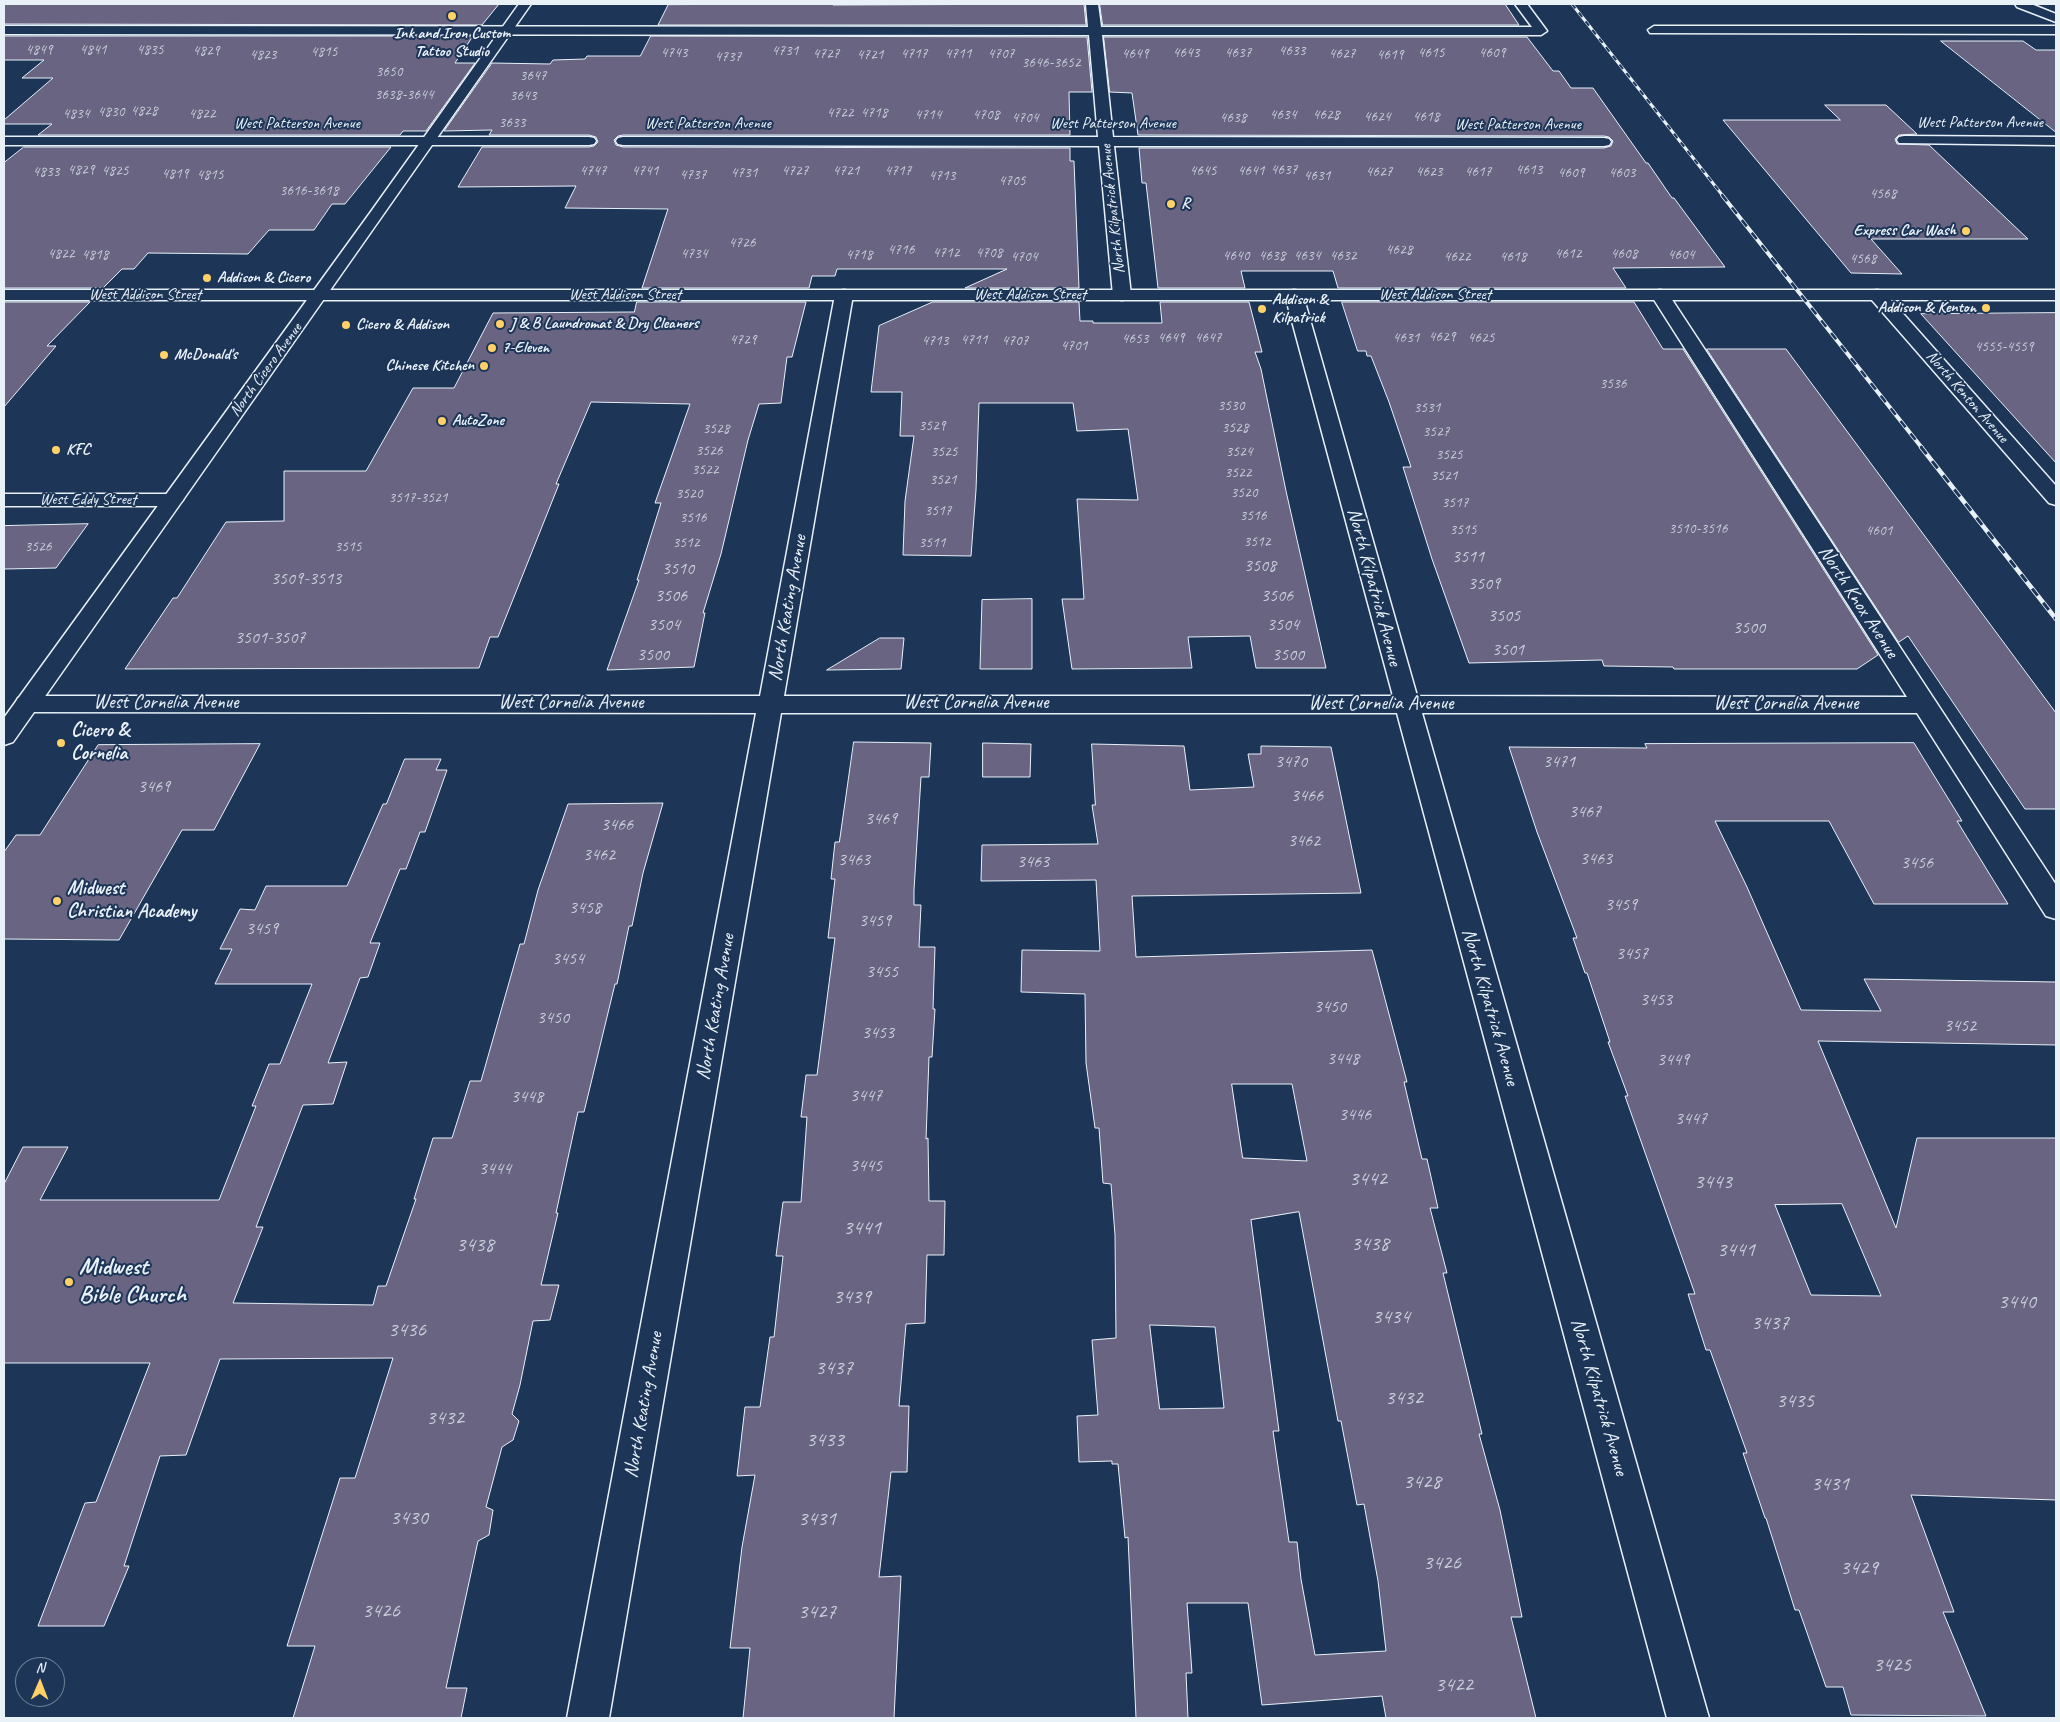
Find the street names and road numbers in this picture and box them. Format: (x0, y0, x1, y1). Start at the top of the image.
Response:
street label: West Patterson Avenue (1917, 113, 2043, 133)
street label: West Patterson Avenue (234, 114, 360, 134)
street label: West Patterson Avenue (645, 114, 771, 134)
street label: West Patterson Avenue (1050, 114, 1176, 134)
street label: West Patterson Avenue (1455, 115, 1581, 135)
street label: North Kilpatrick Avenue (1097, 143, 1129, 275)
street label: West Addison Street (89, 285, 201, 305)
street label: West Addison Street (569, 285, 681, 305)
street label: West Addison Street (974, 285, 1086, 305)
street label: West Addison Street (1379, 285, 1491, 305)
street label: North Cicero Avenue (226, 319, 306, 421)
street label: North Kenton Avenue (1922, 347, 2012, 447)
street label: West Eddy Street (40, 490, 136, 510)
street label: North Kilpatrick Avenue (1341, 505, 1407, 669)
street label: North Keating Avenue (763, 533, 813, 683)
street label: North Knox Avenue (1813, 541, 1903, 663)
street label: West Cornelia Avenue (93, 691, 239, 715)
street label: West Cornelia Avenue (498, 691, 644, 715)
street label: West Cornelia Avenue (903, 691, 1049, 715)
street label: West Cornelia Avenue (1308, 692, 1454, 716)
street label: West Cornelia Avenue (1713, 692, 1859, 716)
street label: North Kilpatrick Avenue (1456, 926, 1524, 1088)
street label: North Keating Avenue (691, 932, 741, 1082)
street label: North Kilpatrick Avenue (1565, 1316, 1633, 1478)
street label: North Keating Avenue (619, 1330, 669, 1480)

